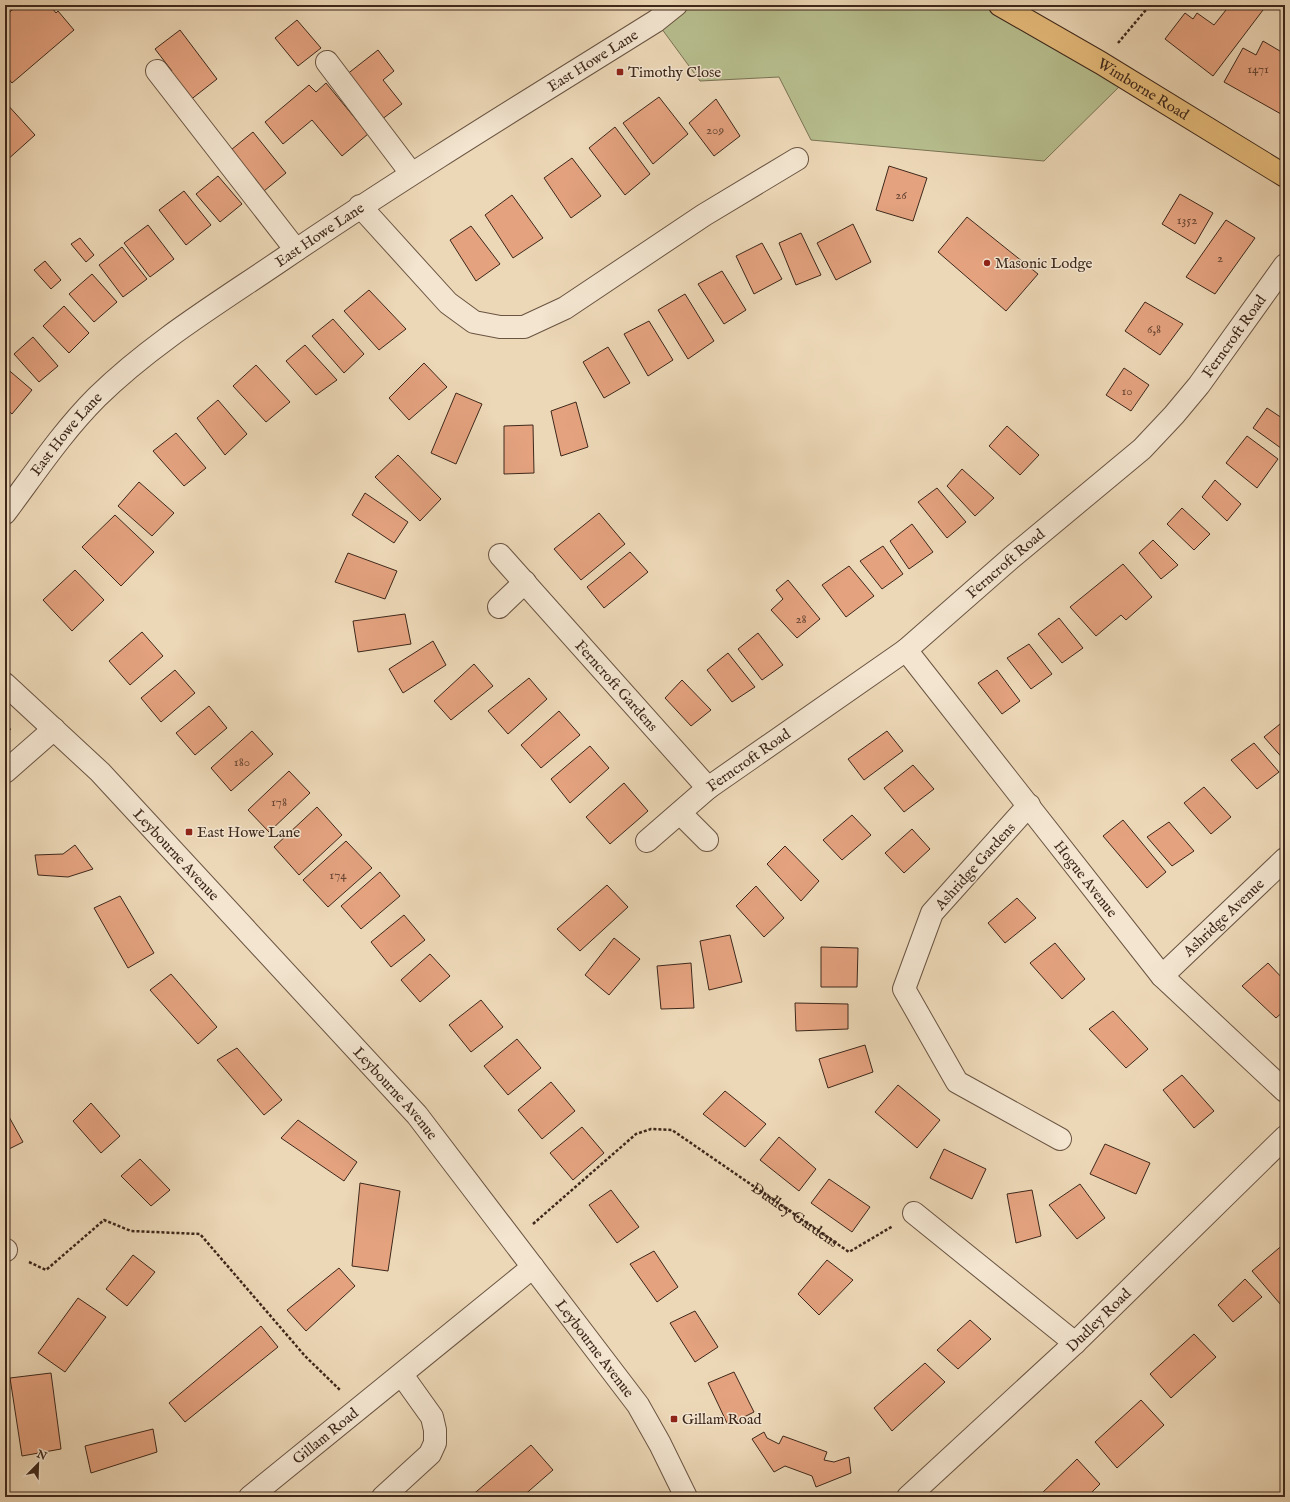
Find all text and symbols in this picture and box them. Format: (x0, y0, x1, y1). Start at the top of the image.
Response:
street label: East Howe Lane (544, 25, 642, 96)
street label: Wimborne Road (1094, 54, 1193, 125)
house number: 1471 (1247, 61, 1269, 78)
place label: Timothy Close (628, 63, 721, 82)
marker: Timothy Close (615, 67, 625, 77)
house number: 209 (706, 122, 724, 139)
house number: 26 (895, 187, 907, 204)
street label: East Howe Lane (272, 198, 368, 272)
house number: 1352 (1177, 212, 1197, 229)
house number: 2 (1217, 250, 1223, 267)
place label: Masonic Lodge (995, 254, 1093, 273)
marker: Masonic Lodge (982, 258, 992, 268)
street label: Ferncroft Road (1198, 290, 1271, 382)
house number: 6,8 (1147, 321, 1161, 338)
house number: 10 (1121, 383, 1133, 400)
street label: East Howe Lane (26, 388, 107, 480)
street label: Ferncroft Road (963, 524, 1050, 603)
house number: 28 (795, 611, 807, 628)
street label: Ferncroft Gardens (571, 636, 662, 735)
street label: Ferncroft Road (703, 724, 795, 796)
house number: 180 (234, 754, 250, 771)
house number: 178 (271, 794, 287, 811)
street label: Leybourne Avenue (129, 805, 223, 905)
street label: Ashridge Gardens (930, 819, 1020, 915)
place label: East Howe Lane (197, 823, 300, 842)
marker: East Howe Lane (184, 827, 194, 837)
street label: Hogue Avenue (1049, 837, 1122, 922)
house number: 174 (329, 867, 347, 884)
street label: Ashridge Avenue (1179, 875, 1269, 962)
street label: Leybourne Avenue (349, 1043, 442, 1144)
street label: Dudley Gardens (748, 1179, 842, 1252)
street label: Dudley Road (1062, 1284, 1136, 1356)
street label: Leybourne Avenue (551, 1296, 638, 1402)
street label: Gillam Road (289, 1403, 363, 1469)
place label: Gillam Road (682, 1410, 762, 1429)
marker: Gillam Road (669, 1414, 679, 1424)
north arrow (18, 1444, 58, 1484)
text: N (33, 1447, 49, 1464)

